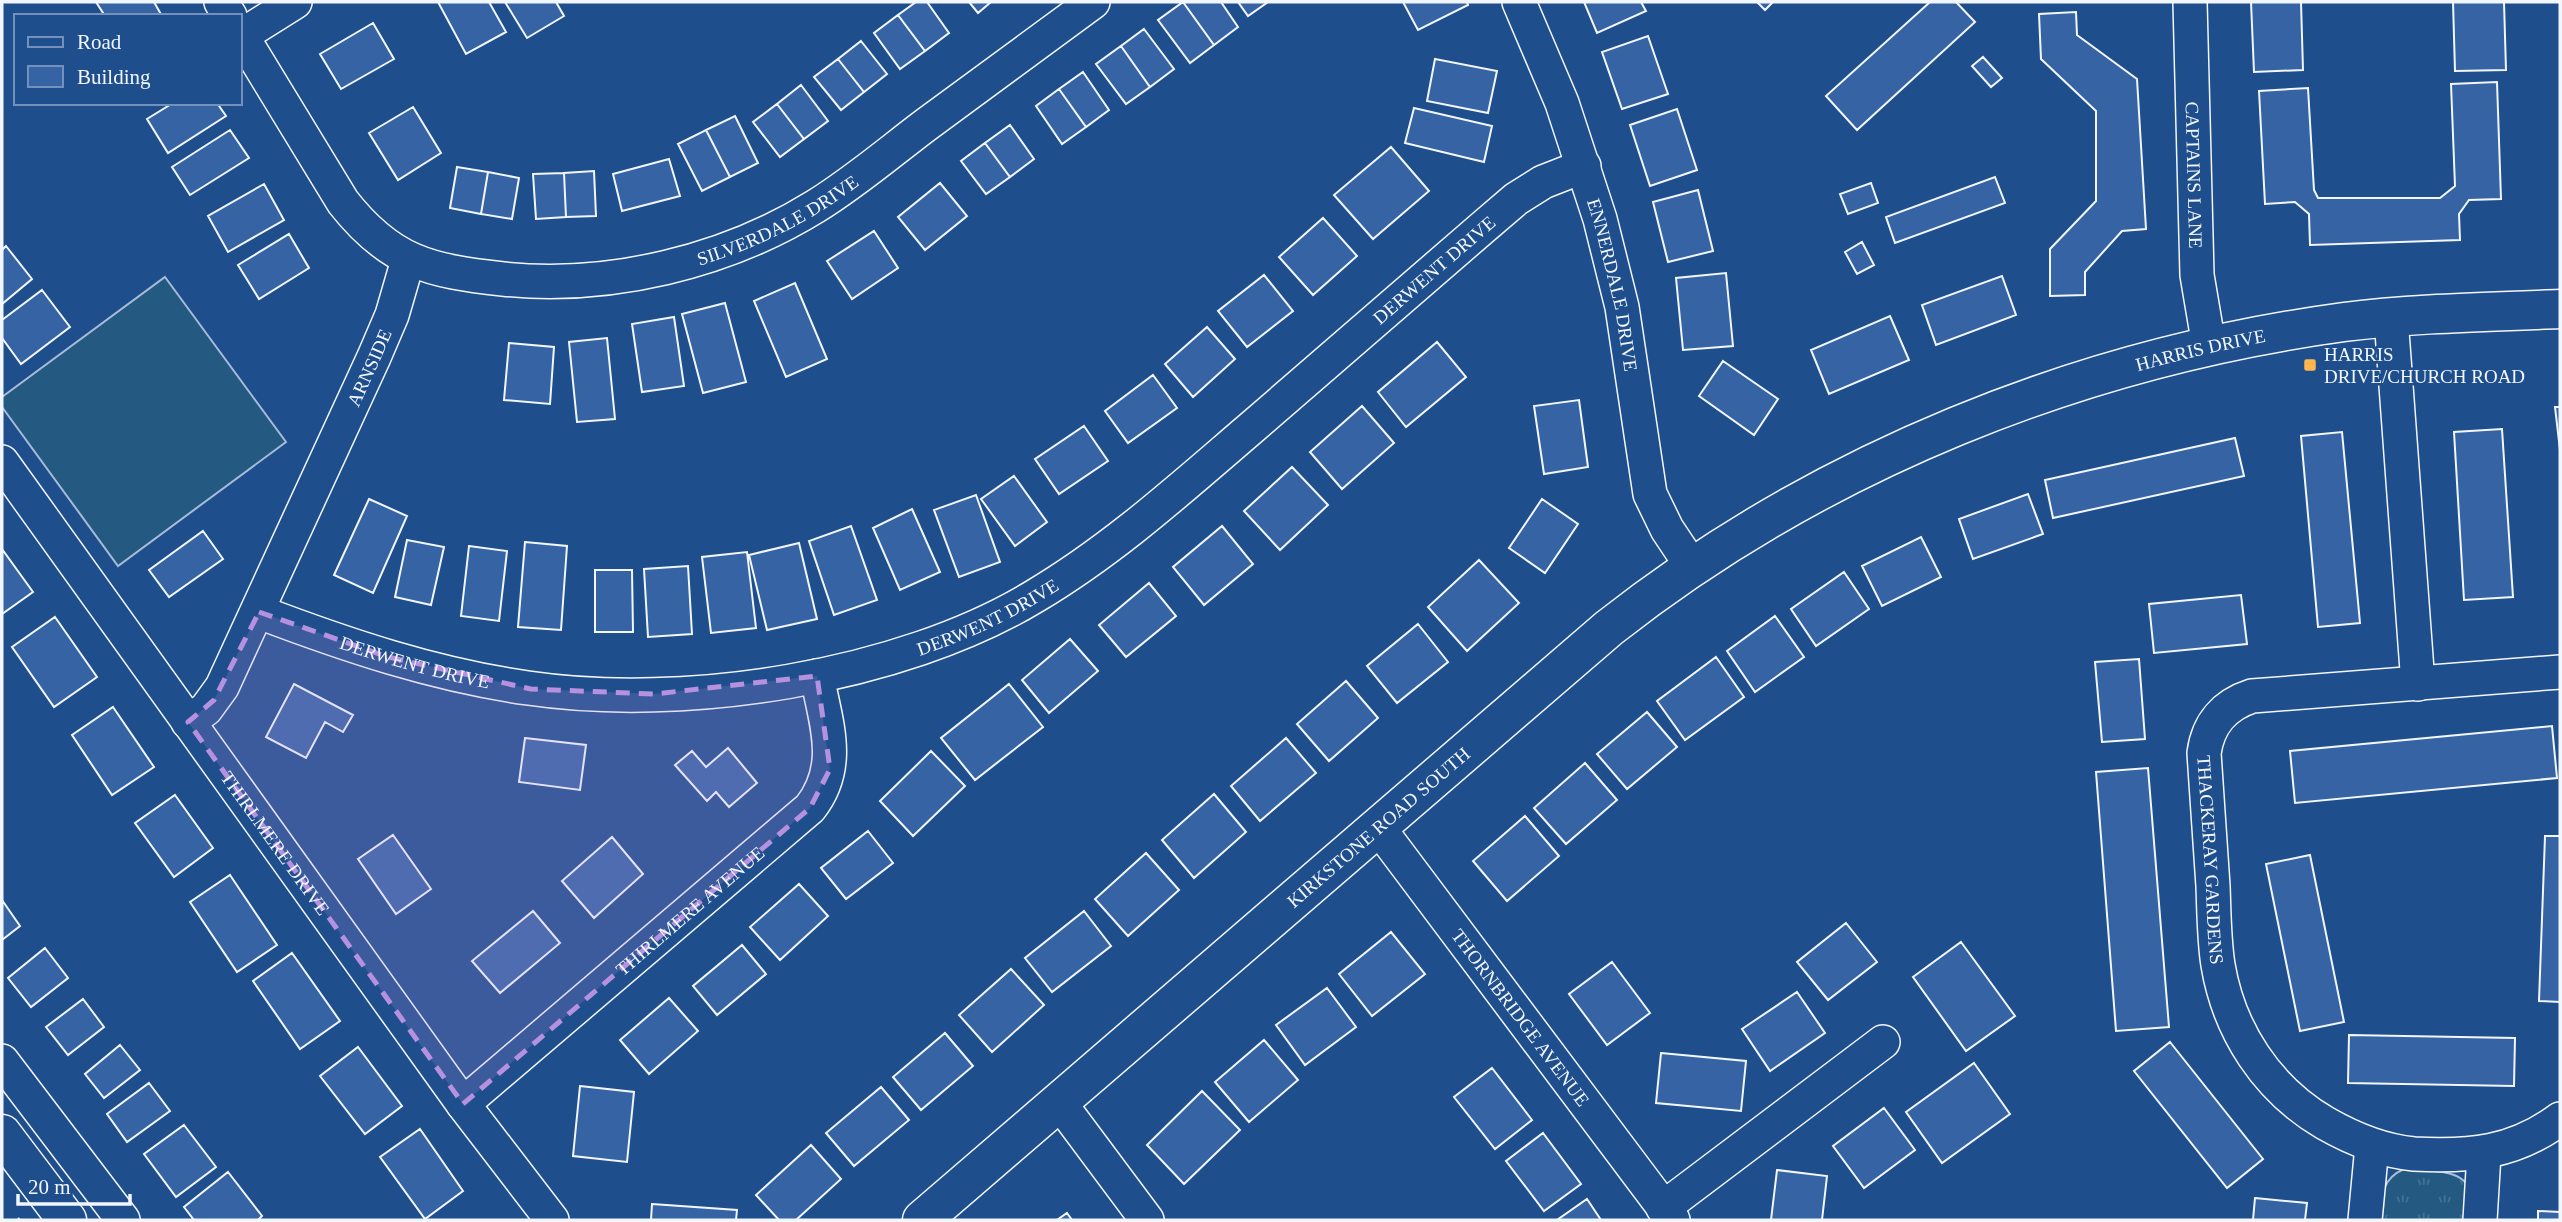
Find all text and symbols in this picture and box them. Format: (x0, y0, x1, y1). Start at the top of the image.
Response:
legend (14, 14, 242, 105)
text: Road (77, 30, 122, 54)
text: Building (77, 65, 151, 89)
street label: CAPTAINS LANE (2182, 101, 2206, 249)
street label: SILVERDALE DRIVE (694, 171, 862, 270)
street label: ENNERDALE DRIVE (1583, 196, 1642, 373)
street label: DERWENT DRIVE (1369, 212, 1500, 328)
street label: HARRIS DRIVE (2133, 325, 2267, 375)
street label: ARNSIDE (343, 326, 396, 410)
place label: HARRIS DRIVE/CHURCH ROAD (2324, 344, 2525, 387)
marker: HARRIS DRIVE/CHURCH ROAD (2302, 357, 2318, 373)
street label: DERWENT DRIVE (914, 574, 1062, 660)
street label: DERWENT DRIVE (337, 632, 492, 692)
street label: KIRKSTONE ROAD SOUTH (1283, 743, 1474, 912)
street label: THACKERAY GARDENS (2193, 755, 2228, 966)
street label: THIRLMERE DRIVE (217, 767, 334, 919)
street label: THIRLMERE AVENUE (612, 842, 768, 980)
street label: THORNBRIDGE AVENUE (1447, 925, 1594, 1110)
scale bar (18, 1162, 130, 1206)
text: 20 m (28, 1175, 71, 1199)

